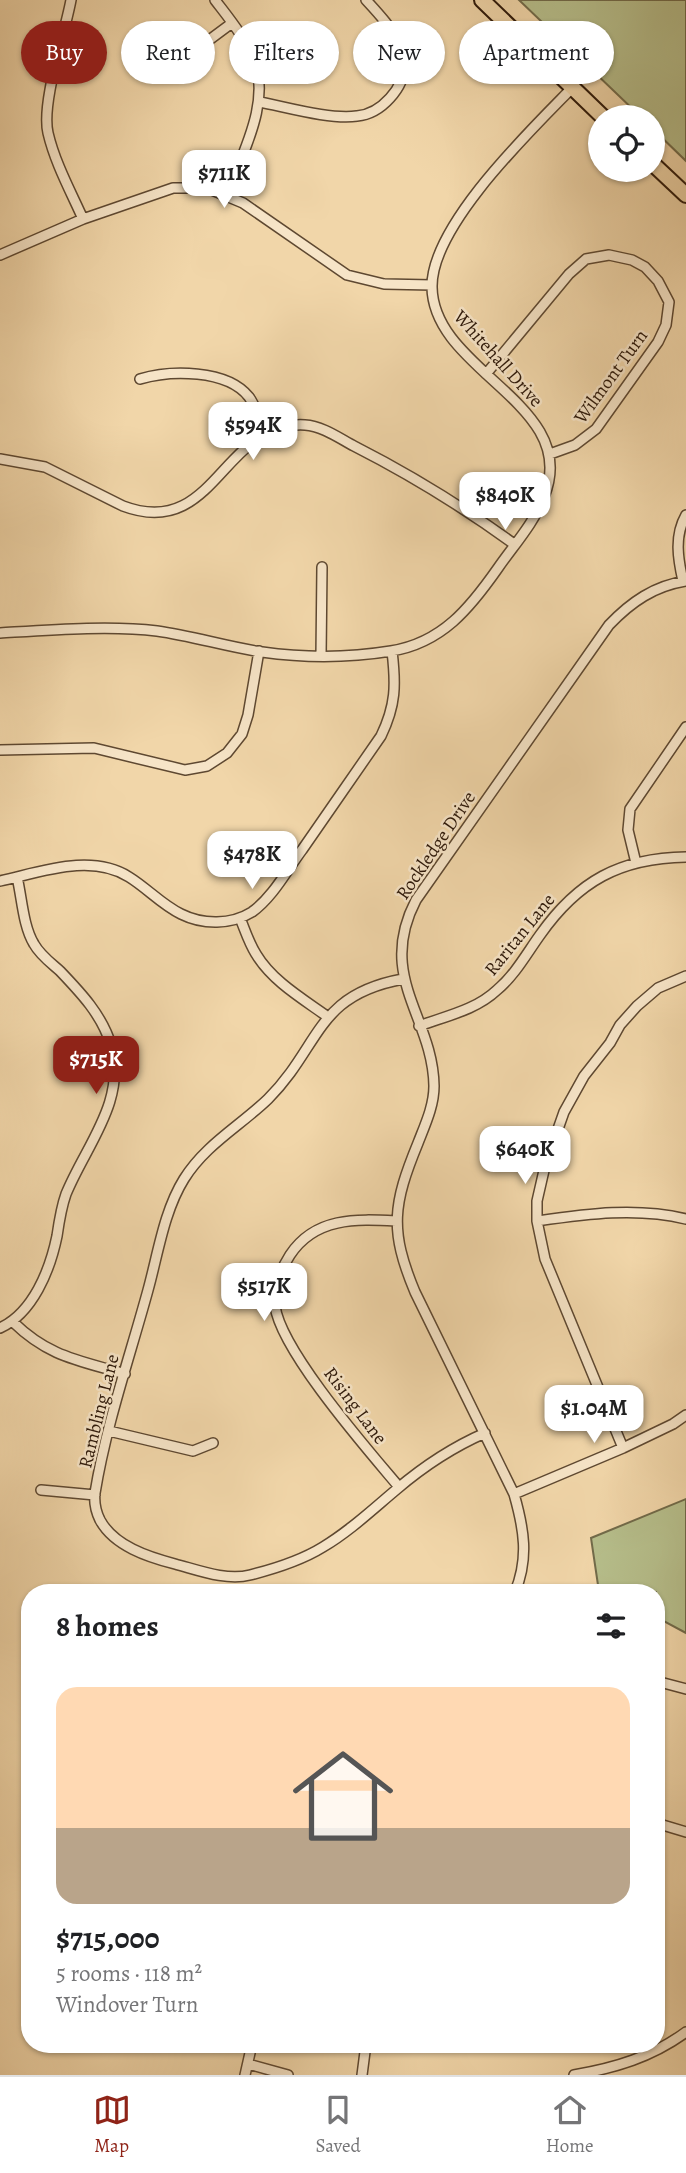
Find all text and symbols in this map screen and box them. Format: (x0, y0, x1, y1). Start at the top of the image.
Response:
chip: Buy (21, 21, 107, 84)
chip: Rent (121, 21, 215, 84)
chip: Filters (229, 21, 339, 84)
chip: New (353, 21, 445, 84)
chip: Apartment (459, 21, 614, 84)
map controls (588, 105, 665, 182)
button: locate (588, 105, 665, 182)
pin: $711K (175, 150, 273, 210)
text: $711K (198, 157, 250, 188)
street label: Whitehall Drive (447, 304, 549, 413)
street label: Wilmont Turn (567, 324, 654, 430)
pin: $594K (204, 402, 302, 462)
text: $594K (224, 409, 282, 440)
pin: $840K (456, 472, 554, 532)
text: $840K (475, 479, 535, 510)
street label: Rockledge Drive (390, 786, 482, 905)
pin: $478K (203, 832, 301, 891)
text: $478K (223, 838, 281, 869)
street label: Raritan Lane (478, 888, 561, 981)
pin: $715K (47, 1036, 145, 1096)
text: $715K (69, 1043, 123, 1074)
pin: $640K (476, 1126, 574, 1186)
text: $640K (496, 1133, 554, 1164)
pin: $517K (215, 1264, 313, 1323)
text: $517K (237, 1270, 291, 1301)
street label: Rambling Lane (72, 1352, 126, 1471)
street label: Rising Lane (317, 1361, 393, 1450)
pin: $1.04M (537, 1386, 651, 1445)
text: $1.04M (561, 1392, 628, 1423)
text: 8 homes (56, 1606, 159, 1646)
icon: filters (592, 1607, 630, 1645)
icon: home (280, 1733, 406, 1859)
text: $715,000 (56, 1918, 160, 1958)
text: 5 rooms · 118 m² (56, 1958, 202, 1989)
text: Windover Turn (56, 1989, 198, 2020)
tab: Map (93, 2091, 131, 2159)
tab: Saved (316, 2091, 361, 2159)
tab: Home (546, 2091, 593, 2159)

